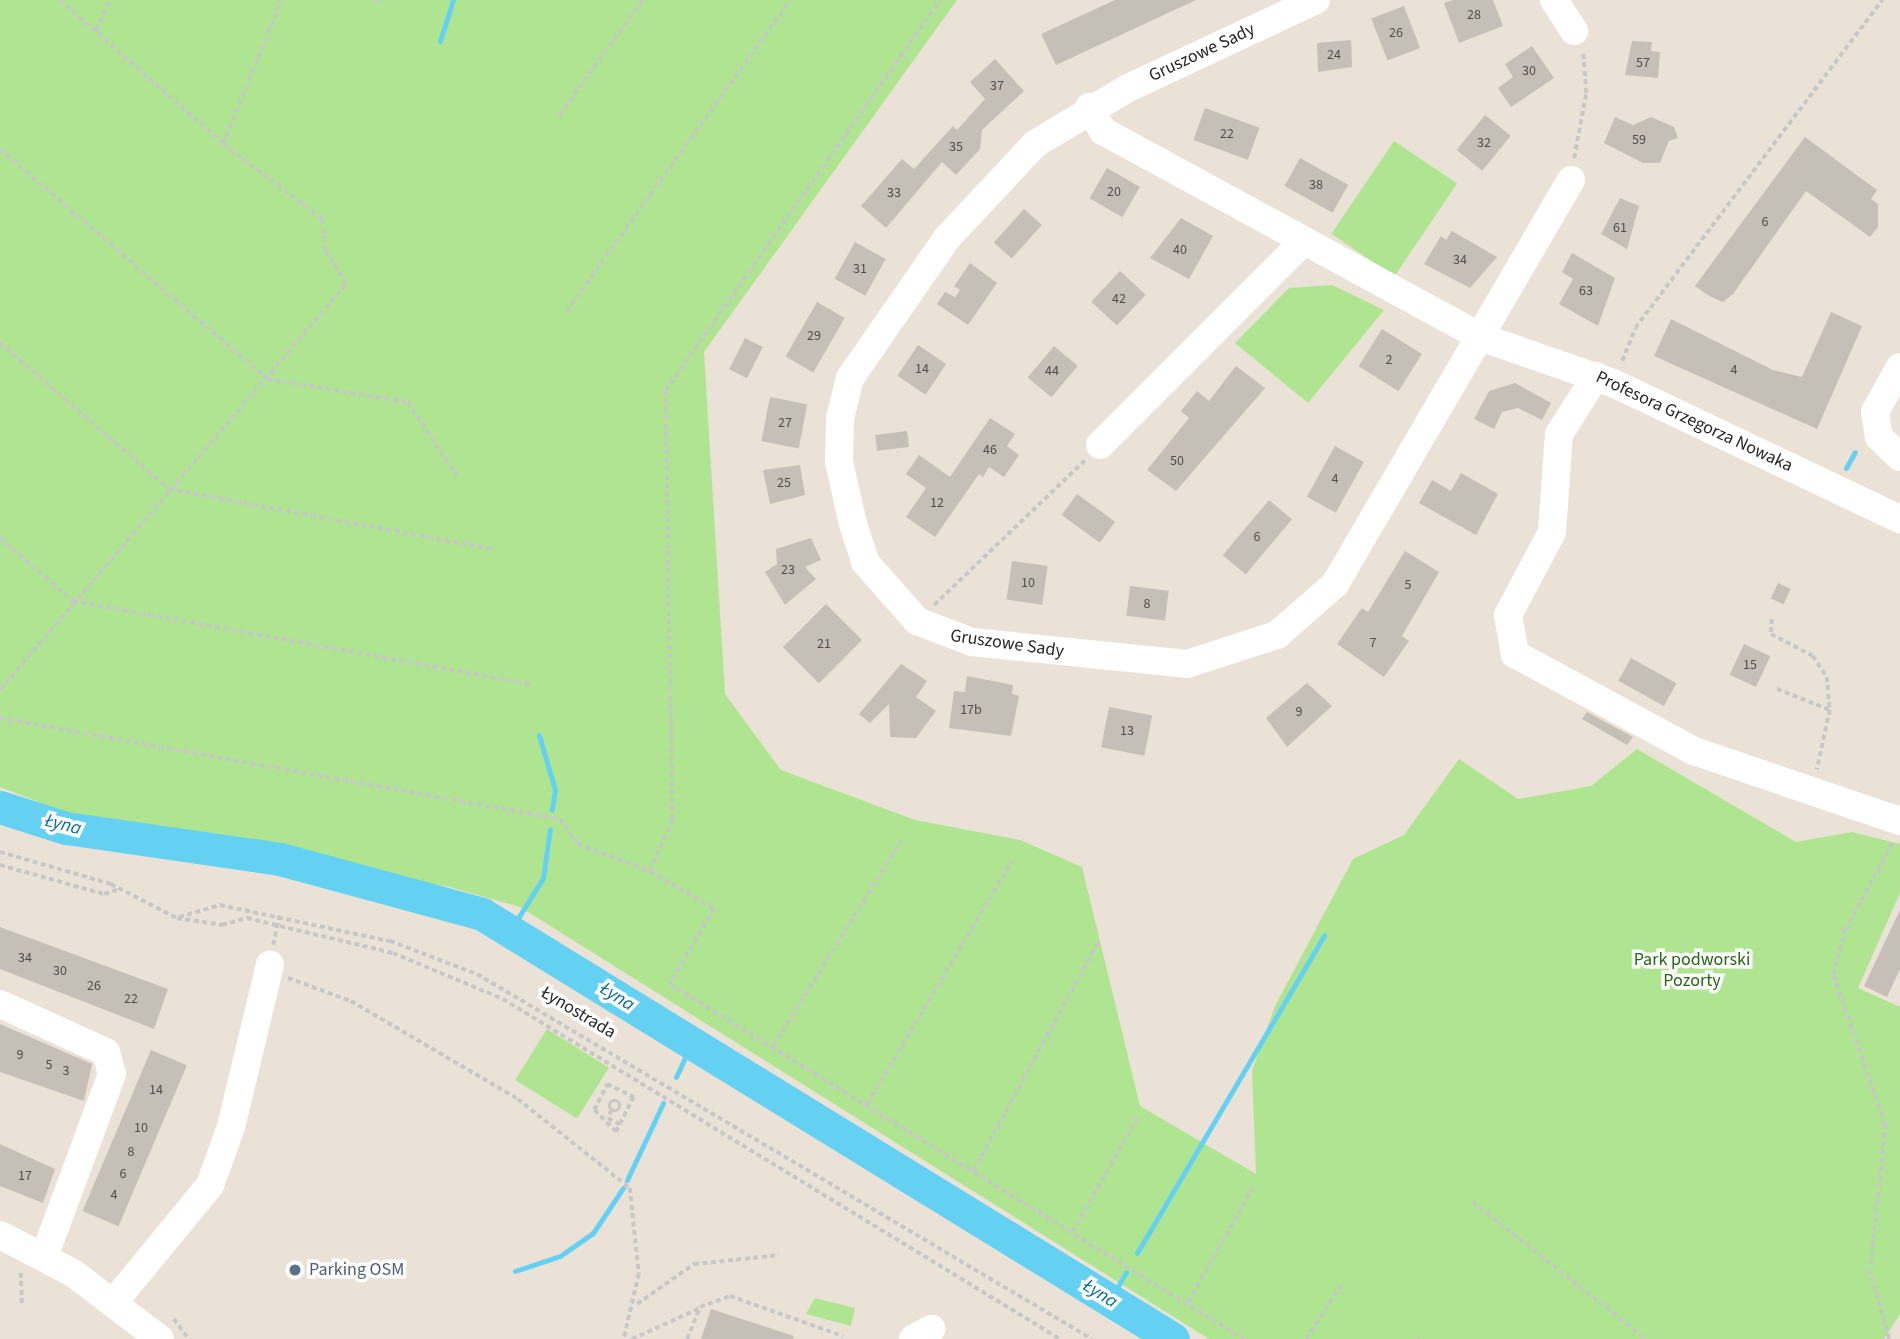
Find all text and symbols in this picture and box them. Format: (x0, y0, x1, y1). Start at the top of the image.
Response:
house number: 28 (1467, 7, 1481, 23)
street label: Gruszowe Sady (1146, 19, 1258, 87)
house number: 26 (1389, 25, 1403, 41)
house number: 24 (1327, 47, 1341, 63)
house number: 57 (1636, 55, 1650, 71)
house number: 30 (1522, 63, 1536, 79)
house number: 37 (990, 78, 1004, 94)
house number: 22 (1220, 126, 1234, 142)
house number: 59 (1632, 132, 1646, 148)
house number: 32 (1477, 135, 1491, 151)
house number: 35 (949, 139, 963, 155)
house number: 38 (1309, 177, 1323, 193)
house number: 20 (1107, 184, 1121, 200)
house number: 33 (887, 185, 901, 201)
house number: 6 (1762, 214, 1768, 230)
house number: 61 (1613, 220, 1627, 236)
house number: 40 (1173, 242, 1187, 258)
house number: 34 (1453, 252, 1467, 268)
house number: 31 (853, 261, 867, 277)
house number: 63 (1579, 283, 1593, 299)
house number: 42 (1112, 291, 1126, 307)
house number: 29 (807, 328, 821, 344)
house number: 2 (1386, 352, 1392, 368)
house number: 14 (915, 361, 929, 377)
house number: 4 (1731, 362, 1737, 378)
house number: 44 (1045, 363, 1059, 379)
street label: Profesora Grzegorza Nowaka (1592, 367, 1796, 477)
house number: 27 (778, 415, 792, 431)
house number: 46 (983, 442, 997, 458)
house number: 50 (1170, 453, 1184, 469)
house number: 4 (1332, 471, 1338, 487)
house number: 25 (777, 475, 791, 491)
house number: 12 (930, 495, 944, 511)
house number: 6 (1254, 529, 1260, 545)
house number: 23 (781, 562, 795, 578)
house number: 10 (1021, 575, 1035, 591)
house number: 5 (1405, 577, 1411, 593)
house number: 8 (1144, 596, 1150, 612)
street label: Gruszowe Sady (949, 625, 1065, 663)
house number: 7 (1370, 635, 1376, 651)
house number: 21 (817, 636, 831, 652)
house number: 15 (1743, 657, 1757, 673)
house number: 17b (960, 702, 982, 718)
house number: 9 (1296, 704, 1302, 720)
house number: 13 (1120, 723, 1134, 739)
water label: Łyna (42, 809, 84, 841)
house number: 34 (18, 950, 32, 966)
park label: Park podworski Pozorty (1634, 950, 1750, 992)
house number: 30 (53, 963, 67, 979)
house number: 26 (87, 978, 101, 994)
water label: Łyna (595, 978, 639, 1016)
street label: Łynostrada (537, 982, 619, 1044)
house number: 22 (124, 991, 138, 1007)
house number: 9 (17, 1047, 23, 1063)
house number: 5 (46, 1057, 52, 1073)
house number: 3 (63, 1063, 69, 1079)
house number: 14 (149, 1082, 163, 1098)
house number: 10 (134, 1120, 148, 1136)
house number: 8 (128, 1144, 134, 1160)
house number: 6 (120, 1166, 126, 1182)
house number: 17 (18, 1168, 32, 1184)
house number: 4 (111, 1187, 117, 1203)
place label: Parking OSM (309, 1259, 404, 1281)
marker: Parking OSM (287, 1262, 303, 1278)
water label: Łyna (1078, 1275, 1122, 1313)

